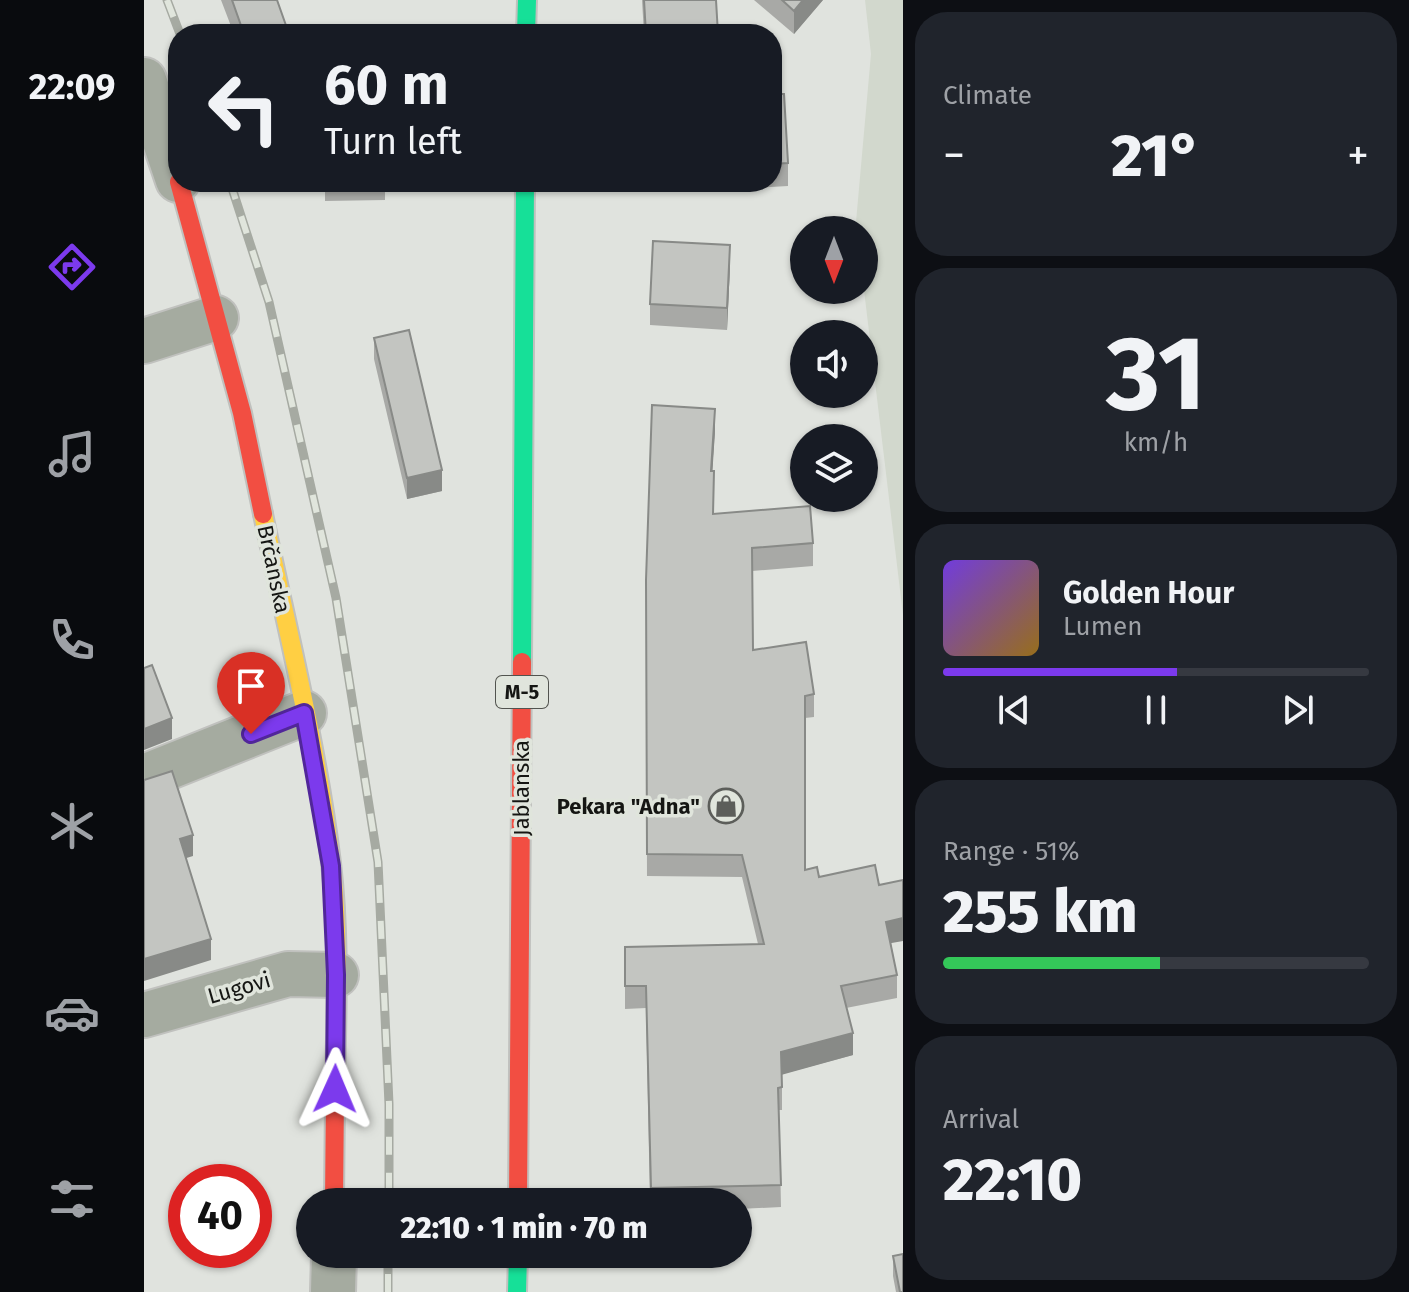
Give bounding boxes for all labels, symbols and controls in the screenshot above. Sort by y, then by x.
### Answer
text: 60 m [324,52,449,119]
icon: left [192,56,296,160]
text: 22:09 [29,65,115,109]
text: Climate [943,80,1032,111]
text: Turn left [324,120,462,164]
text: 21° [1111,120,1201,192]
text: − [943,129,965,182]
text: + [1347,129,1369,182]
north arrow [790,216,878,304]
map controls [790,216,878,512]
icon: directions [44,239,100,295]
text: 31 [1106,312,1206,437]
button: sound [790,320,878,408]
button: layers [790,424,878,512]
icon: music [44,426,100,482]
text: km/h [1124,427,1188,458]
street label: Brčanska [251,522,297,616]
text: Golden Hour [1063,575,1234,611]
text: Lumen [1063,611,1142,642]
icon: phone [44,612,100,668]
pin [217,652,285,734]
icon: arrive [229,664,273,708]
road number: M-5 [496,676,548,708]
icon: previous [992,688,1036,732]
icon: pause [1134,688,1178,732]
icon: next [1276,688,1320,732]
street label: Jablanska [508,740,535,836]
shop icon: Pekara "Adna" [707,787,745,825]
place label: Pekara "Adna" [557,793,700,820]
icon: climate [44,798,100,854]
text: Range · 51% [943,836,1080,867]
text: 255 km [943,876,1138,948]
street label: Lugovi [204,966,274,1010]
icon: car [44,985,100,1041]
position arrow [293,1047,377,1131]
text: Arrival [943,1104,1019,1135]
text: 22:10 [943,1144,1082,1216]
speed limit sign: 40 [168,1164,272,1268]
icon: filters [44,1171,100,1227]
text: 22:10 · 1 min · 70 m [400,1210,648,1246]

